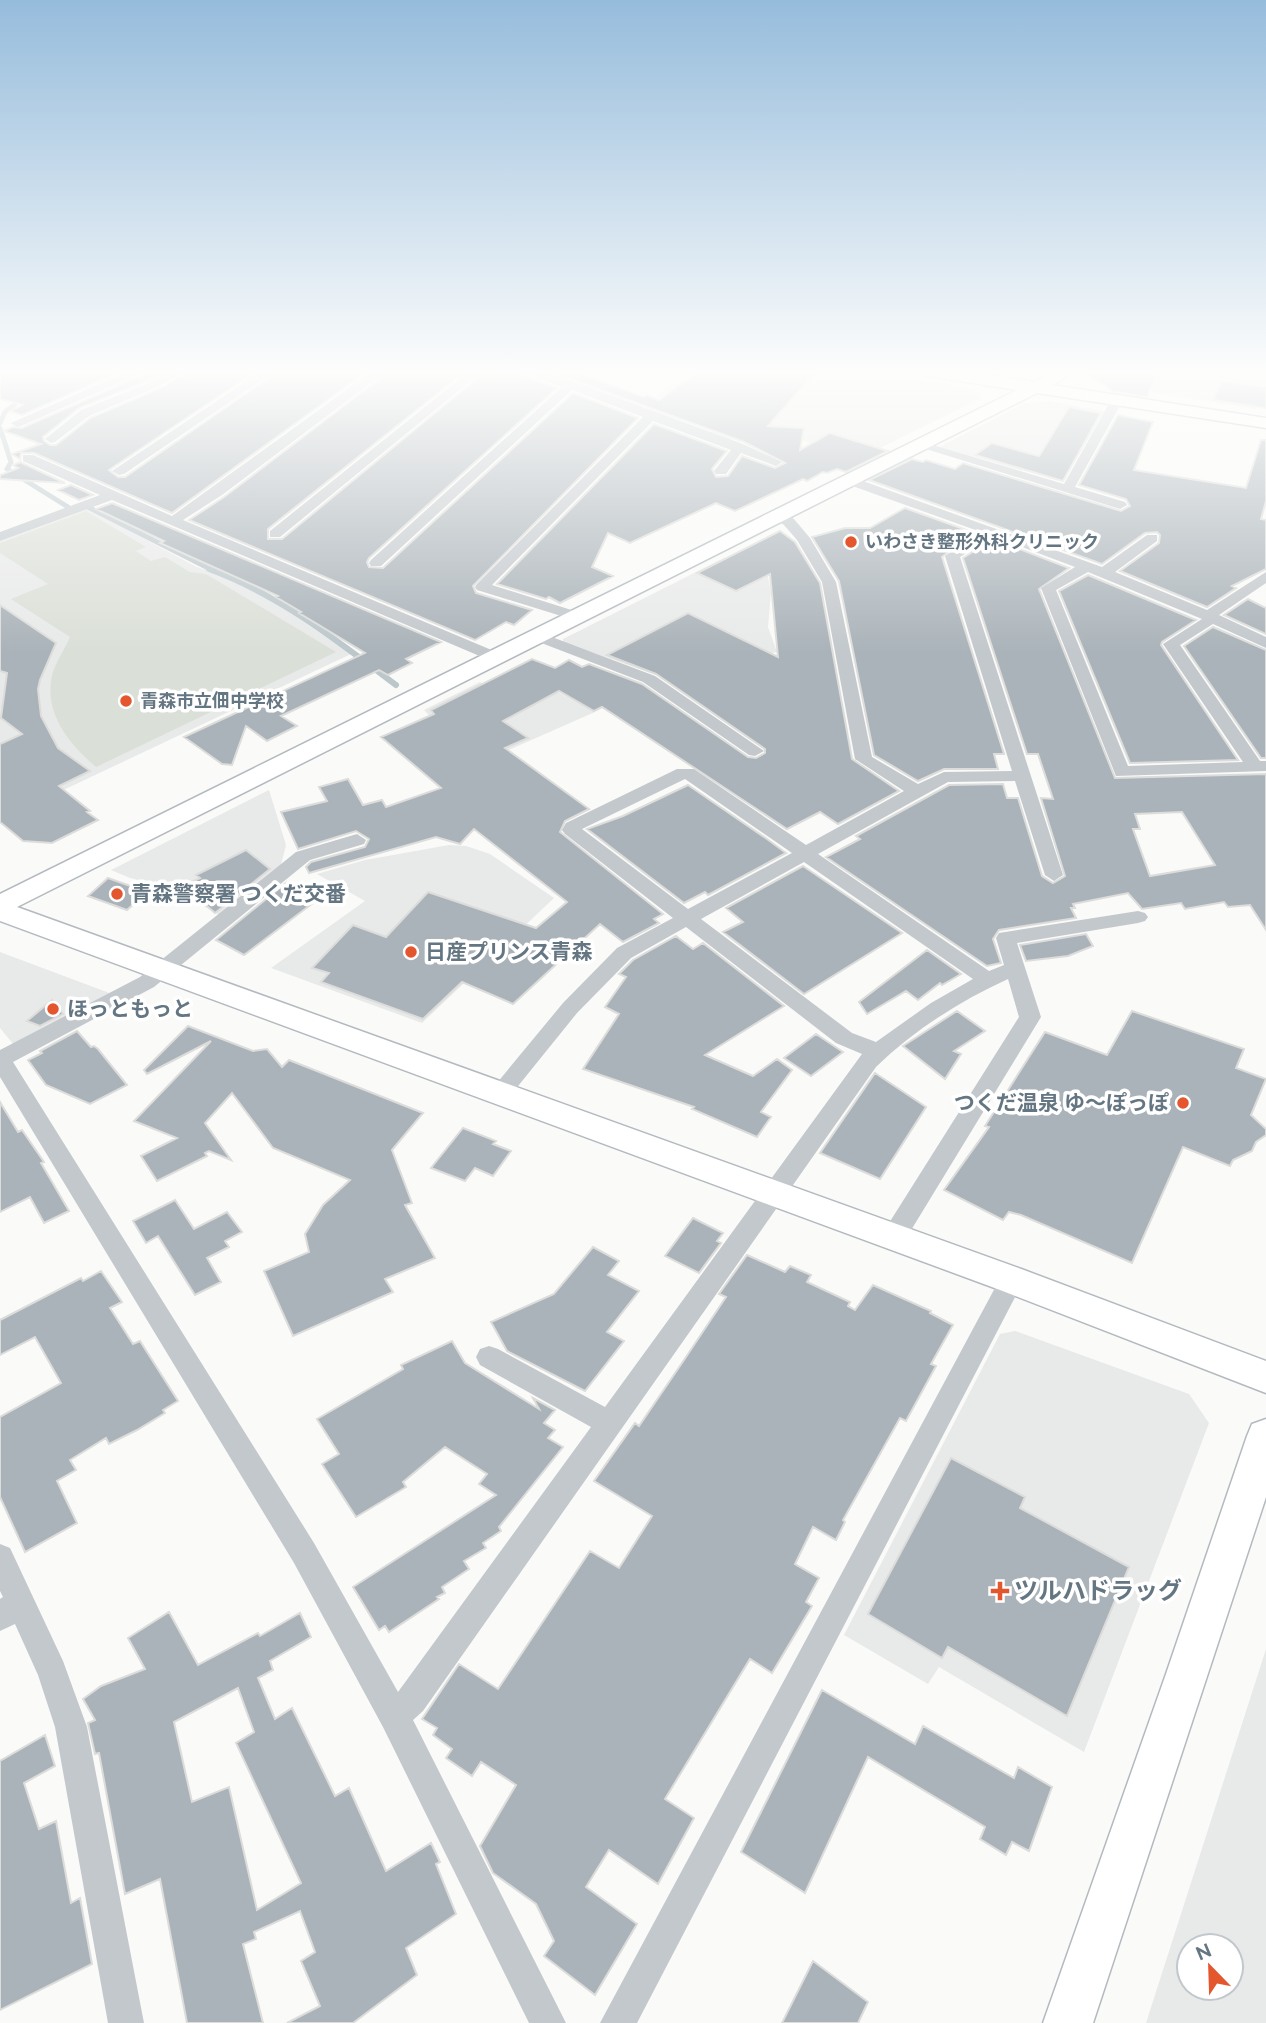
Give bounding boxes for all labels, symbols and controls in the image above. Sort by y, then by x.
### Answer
place label: いわさき整形外科クリニック [865,531,1099,552]
marker: いわさき整形外科クリニック [843,534,859,550]
place label: 青森市立佃中学校 [140,690,284,711]
marker: 青森市立佃中学校 [118,693,134,709]
place label: 青森警察署 つくだ交番 [131,881,346,906]
marker: 青森警察署 つくだ交番 [109,886,125,902]
place label: 日産プリンス青森 [425,939,593,964]
marker: 日産プリンス青森 [403,944,419,960]
place label: ほっともっと [67,996,193,1021]
marker: ほっともっと [45,1001,61,1017]
place label: つくだ温泉 ゆ～ぽっぽ [954,1090,1169,1115]
marker: つくだ温泉 ゆ～ぽっぽ [1175,1095,1191,1111]
place label: ツルハドラッグ [1014,1576,1182,1605]
marker: ツルハドラッグ [992,1583,1008,1599]
north arrow [1175,1932,1245,2002]
text: N [1192,1938,1214,1964]

